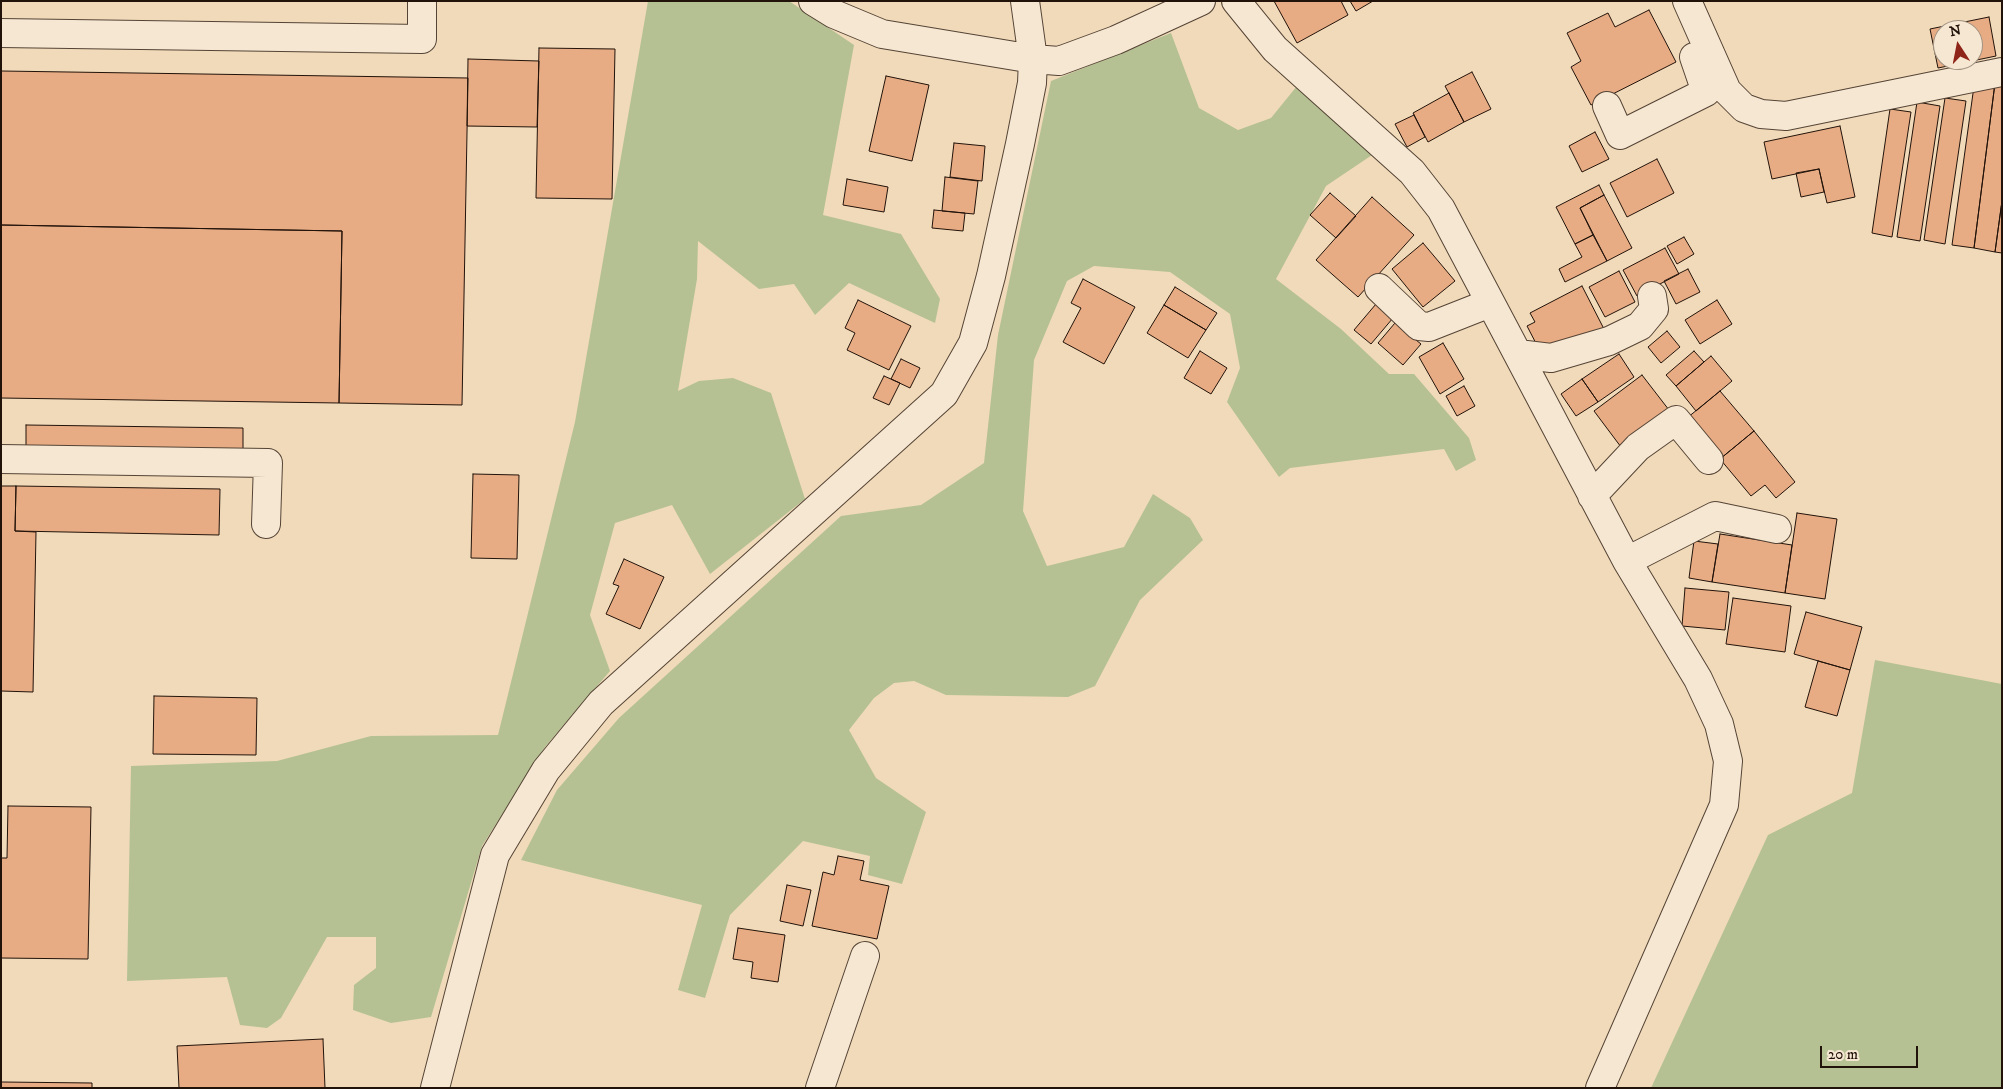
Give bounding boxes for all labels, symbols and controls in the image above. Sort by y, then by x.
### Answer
north arrow [1933,20,1983,70]
text: N [1948,21,1963,41]
scale bar [1823,1036,1920,1068]
text: 20 m [1828,1045,1858,1064]

